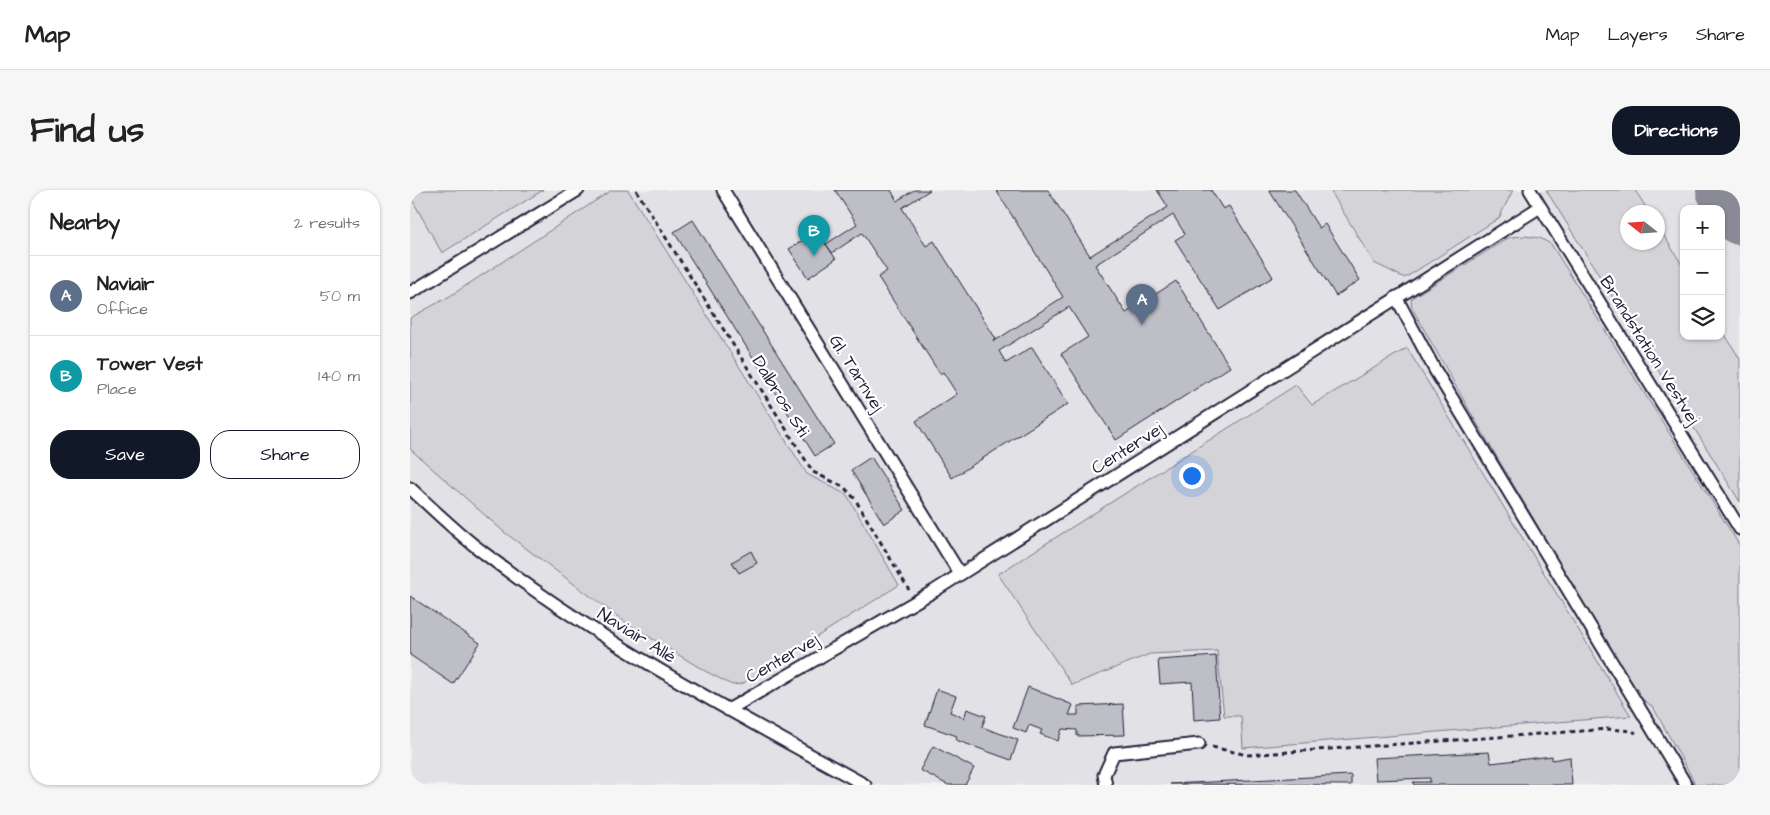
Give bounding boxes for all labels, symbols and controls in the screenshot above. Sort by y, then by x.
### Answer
text: Map [25,18,70,52]
text: Map [1545,22,1579,47]
text: Layers [1607,22,1668,47]
text: Share [1696,22,1745,47]
text: Find us [30,106,144,155]
button: Directions [1612,106,1740,155]
north arrow [1620,205,1665,250]
map controls [1680,205,1725,340]
button: + [1680,205,1725,250]
text: Nearby [50,208,120,237]
text: 2 results [294,212,360,234]
pin: B [798,215,830,256]
button: − [1680,250,1725,295]
text: Naviair [97,271,154,298]
street label: Brandstation Vestvej [1594,271,1706,430]
pin: A [1126,284,1158,325]
text: A [61,285,71,307]
text: 50 m [320,285,360,307]
button: layers [1680,295,1725,340]
text: Office [97,298,148,320]
street label: Gl. Tårnvej [823,330,891,417]
text: Tower Vest [97,351,203,378]
street label: Dalbros Sti [746,351,816,442]
text: B [60,365,72,387]
text: 140 m [318,365,360,387]
text: Place [97,378,137,400]
street label: Centervej [1086,416,1169,480]
button: Save [50,430,200,479]
button: Share [210,430,360,479]
your location [1179,463,1205,489]
street label: Naviair Allé [593,601,681,670]
street label: Centervej [741,627,824,689]

